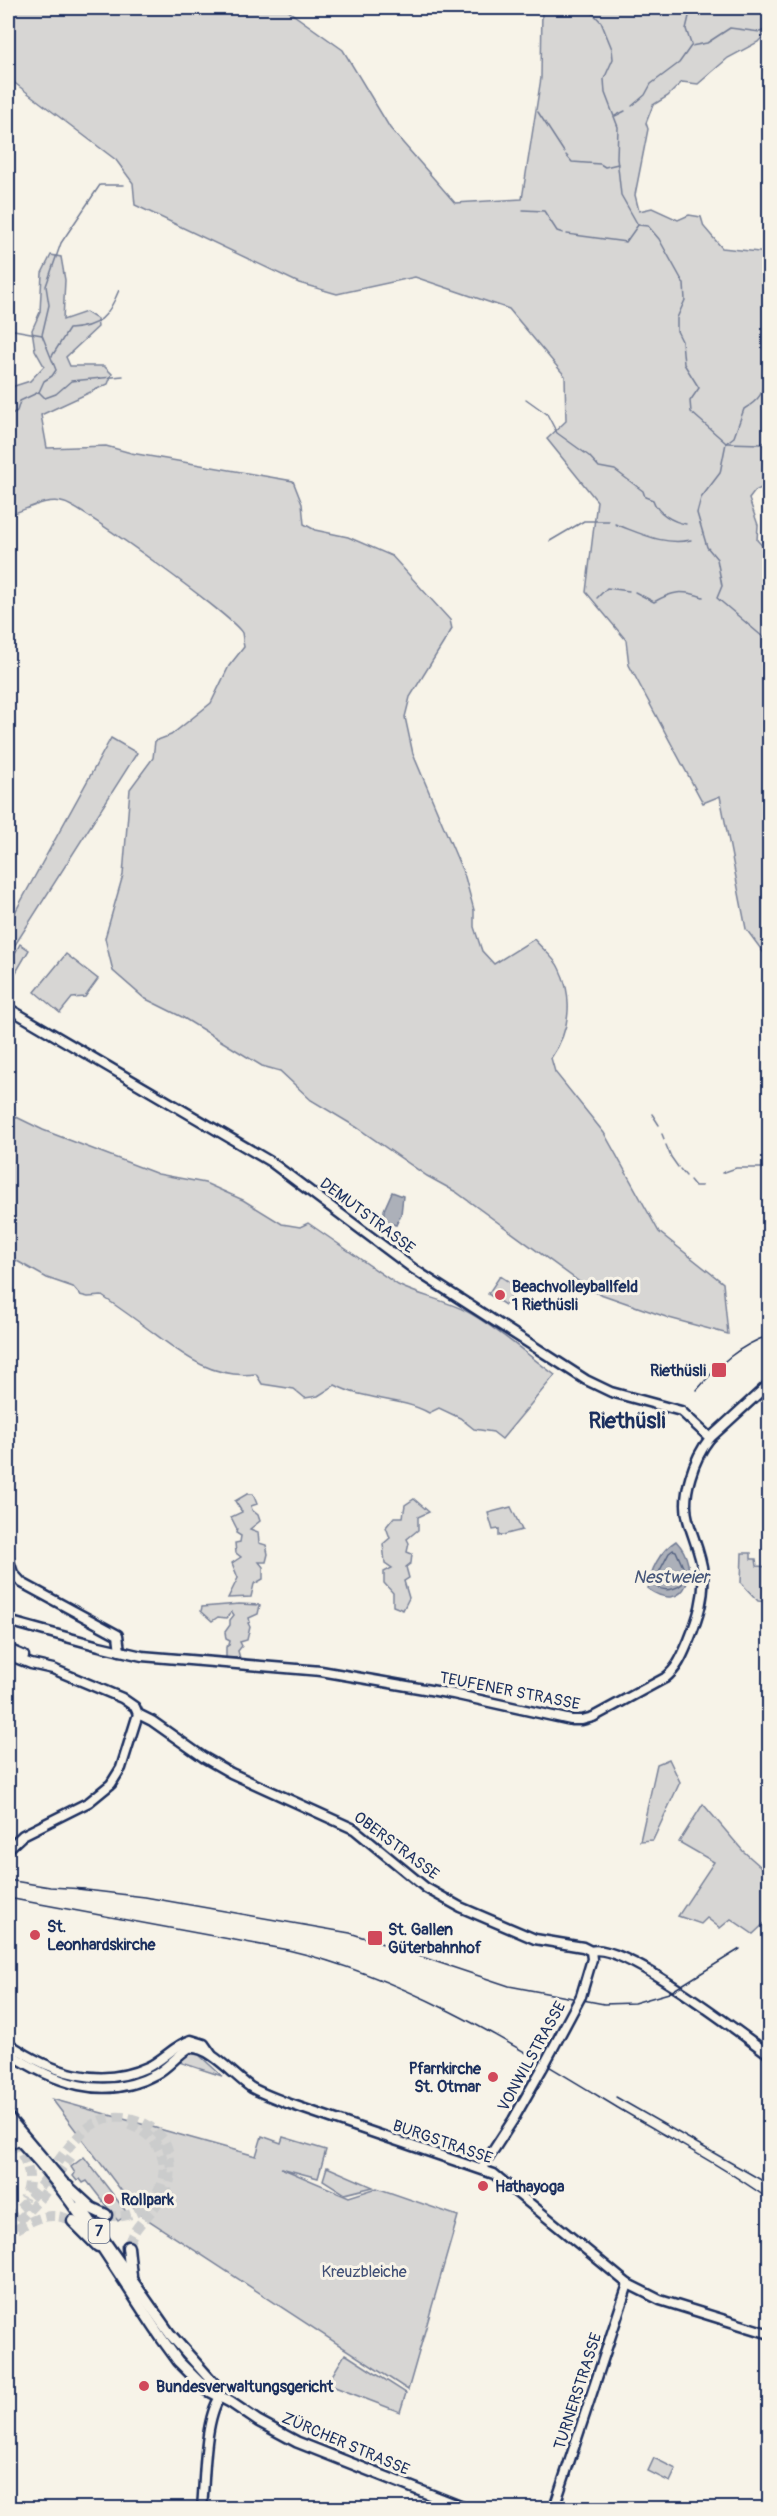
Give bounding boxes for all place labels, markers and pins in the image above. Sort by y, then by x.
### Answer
place label: Beachvolleyballfeld 1 Riethüsli [512,1277,638,1315]
marker: Beachvolleyballfeld 1 Riethüsli [493,1288,507,1302]
place label: Riethüsli [650,1361,706,1381]
marker: Riethüsli [710,1361,728,1379]
place label: St. Leonhardskirche [47,1917,157,1955]
place label: St. Gallen Güterbahnhof [388,1920,482,1958]
marker: St. Leonhardskirche [28,1928,42,1942]
marker: St. Gallen Güterbahnhof [366,1929,384,1947]
place label: Pfarrkirche St. Otmar [409,2059,482,2097]
marker: Pfarrkirche St. Otmar [486,2070,500,2084]
place label: Hathayoga [495,2177,565,2197]
marker: Hathayoga [476,2179,490,2193]
place label: Rollpark [121,2190,174,2210]
marker: Rollpark [102,2192,116,2206]
place label: Bundesverwaltungsgericht [156,2377,334,2397]
marker: Bundesverwaltungsgericht [137,2379,151,2393]

